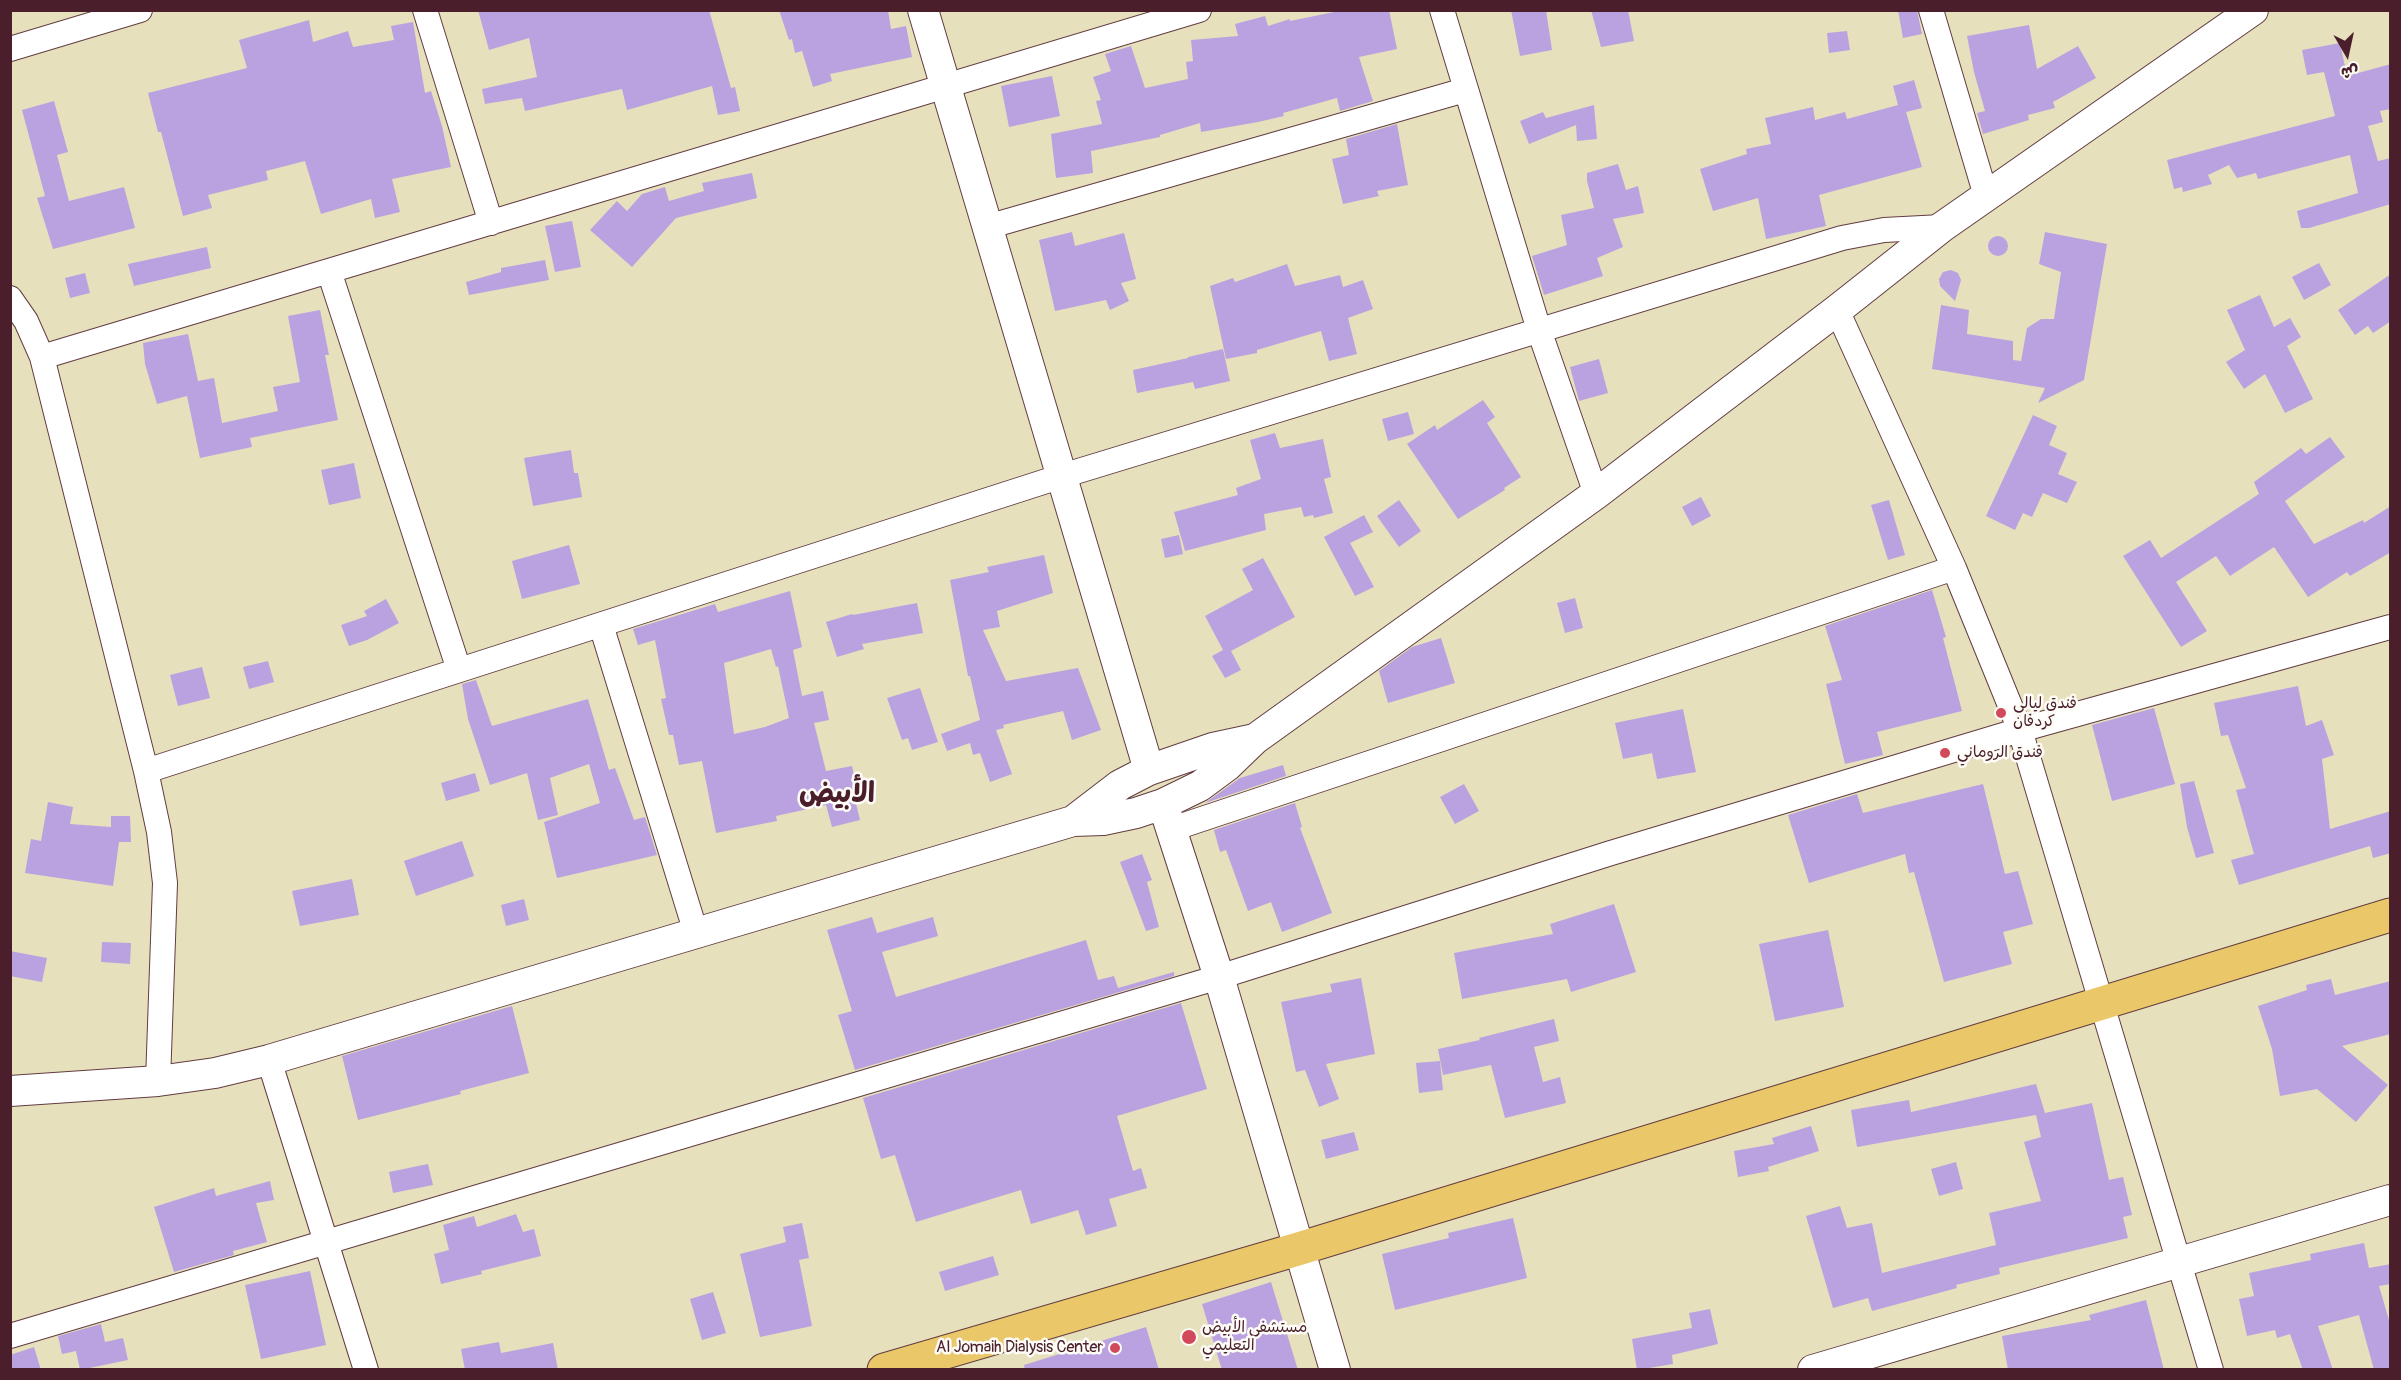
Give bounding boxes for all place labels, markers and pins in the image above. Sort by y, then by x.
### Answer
place label: فندق ليالي كردفان [2013,694,2077,732]
marker: فندق ليالي كردفان [1994,706,2008,720]
place label: فندق الروماني [1957,743,2043,763]
marker: فندق الروماني [1938,746,1952,760]
place label: مستشفى الأبيض التعليمي [1202,1318,1307,1356]
marker: مستشفى الأبيض التعليمي [1180,1328,1198,1346]
place label: Al Jomaih Dialysis Center [936,1338,1103,1358]
marker: Al Jomaih Dialysis Center [1108,1341,1122,1355]

